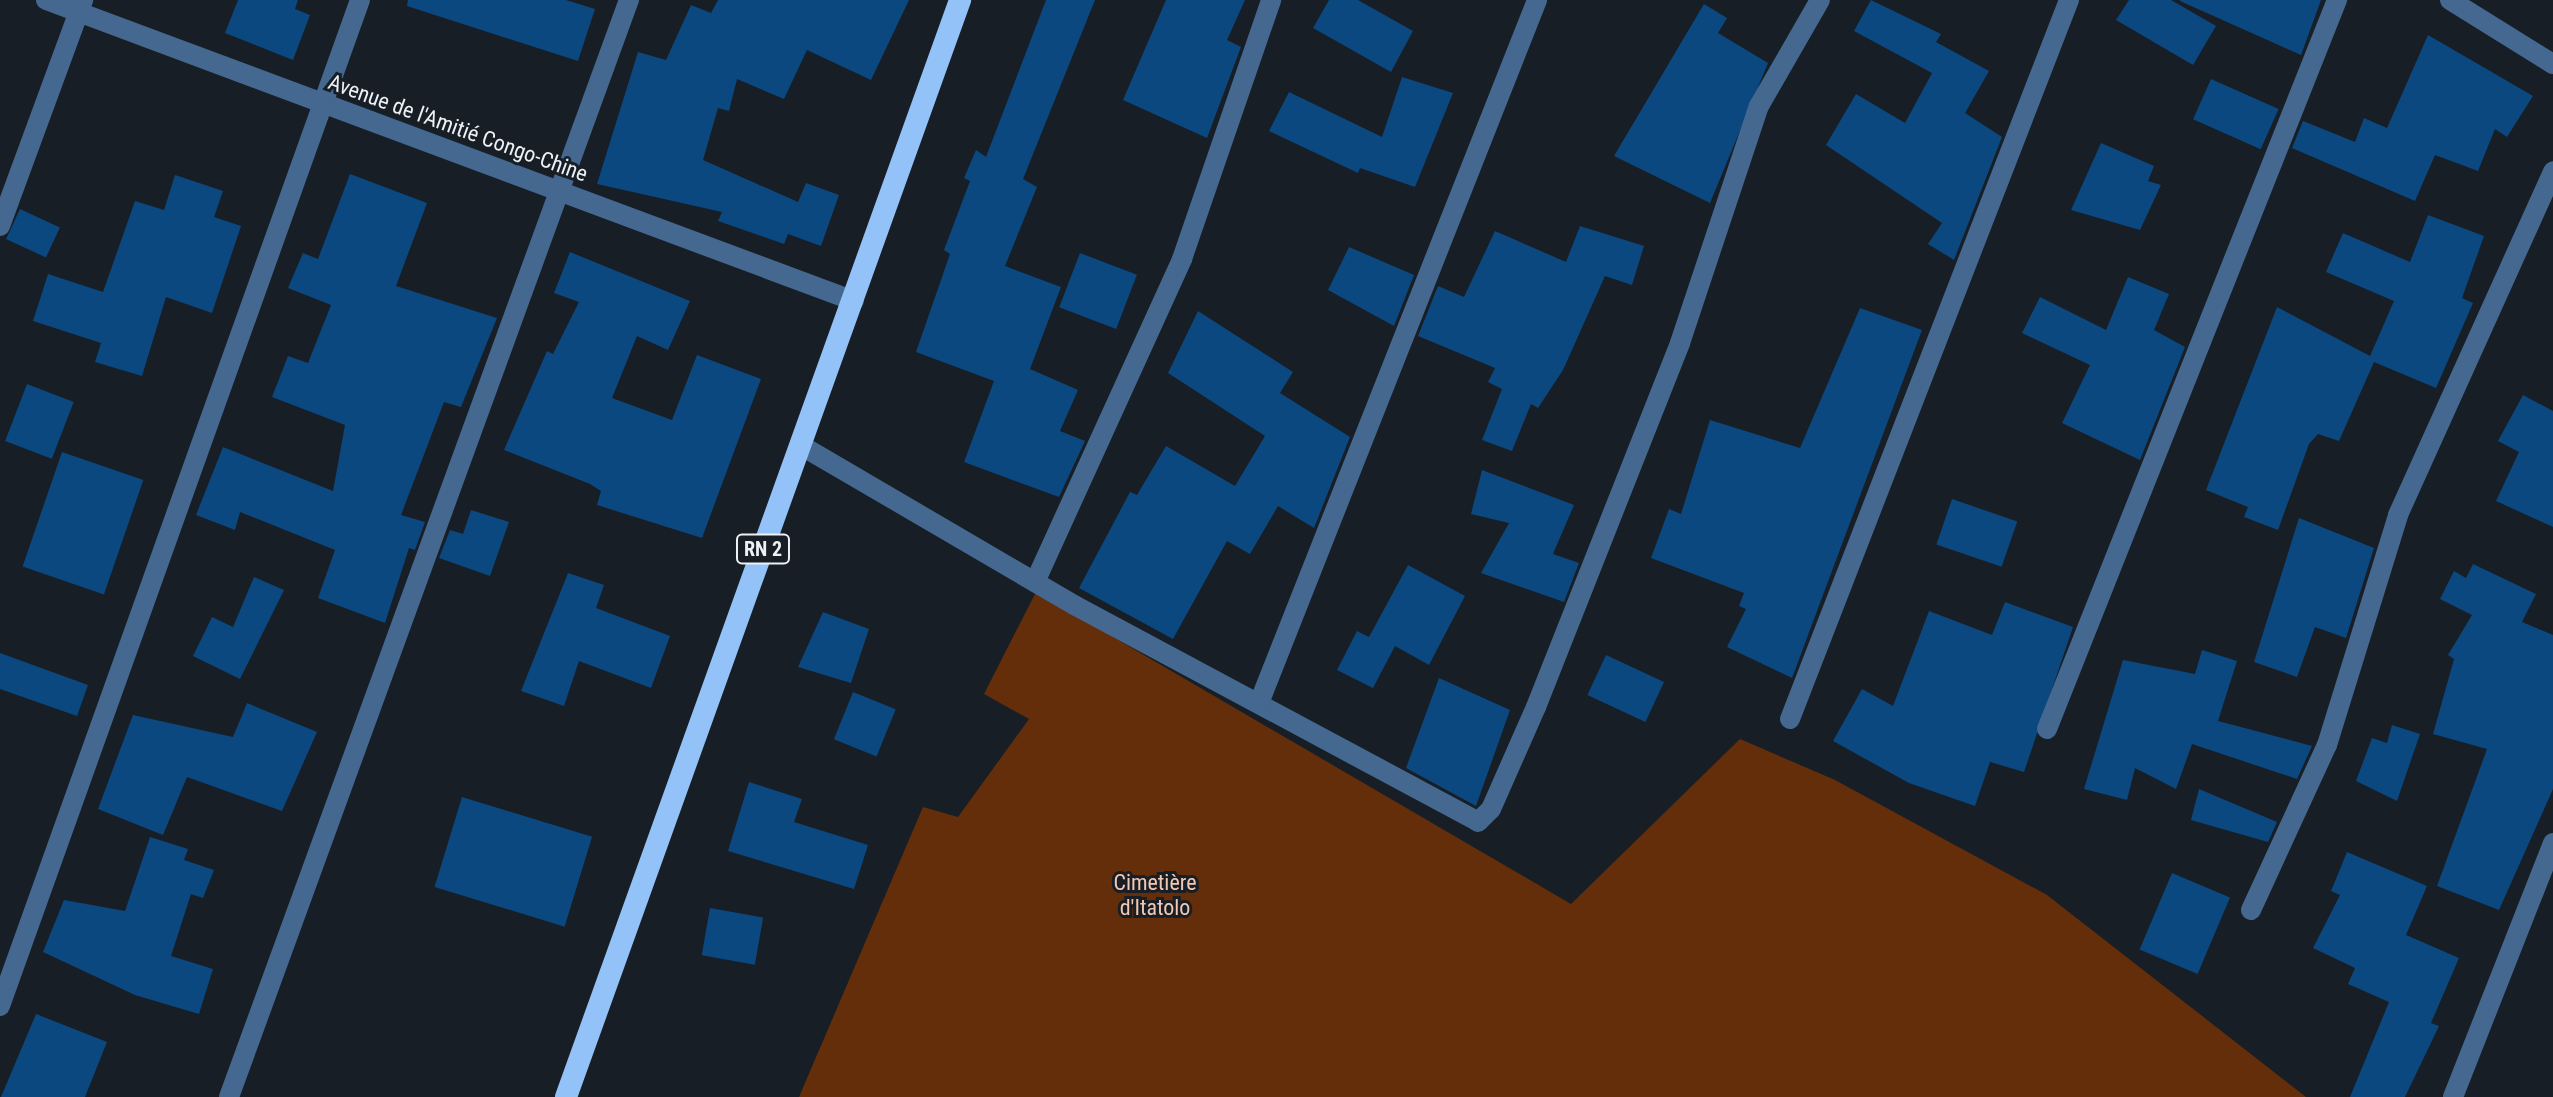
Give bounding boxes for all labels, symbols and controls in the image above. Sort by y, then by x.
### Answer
street label: Avenue de l'Amitié Congo-Chine [325,69,591,187]
road number: RN 2 [735,533,791,565]
park label: Cimetière d'Itatolo [1113,869,1197,920]

